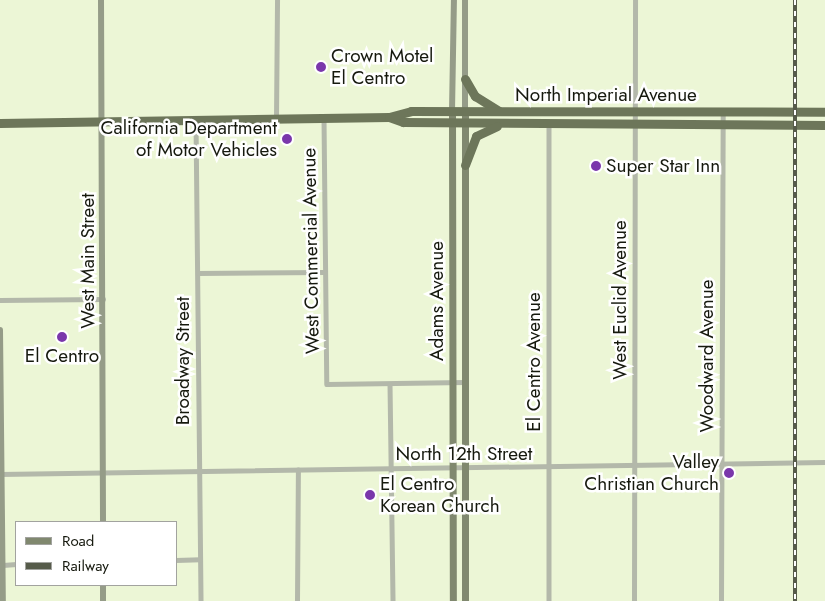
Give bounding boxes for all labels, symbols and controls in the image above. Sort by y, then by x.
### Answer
place label: Crown Motel El Centro [331,45,433,89]
marker: Crown Motel El Centro [315,61,327,73]
street label: North Imperial Avenue [515,84,697,106]
place label: California Department of Motor Vehicles [101,117,277,161]
marker: California Department of Motor Vehicles [281,133,293,145]
street label: West Commercial Avenue [298,148,324,354]
place label: Super Star Inn [606,155,720,177]
marker: Super Star Inn [590,160,602,172]
street label: West Main Street [77,193,99,329]
street label: West Euclid Avenue [609,220,631,380]
street label: Adams Avenue [426,241,448,361]
street label: Woodward Avenue [696,279,718,433]
street label: El Centro Avenue [523,292,545,432]
street label: Broadway Street [172,297,194,425]
marker: El Centro [56,331,68,343]
place label: El Centro [25,345,99,367]
street label: North 12th Street [396,443,532,465]
place label: Valley Christian Church [584,451,719,495]
marker: Valley Christian Church [723,467,735,479]
place label: El Centro Korean Church [380,473,500,517]
marker: El Centro Korean Church [364,489,376,501]
legend [15,521,178,586]
text: Road [62,530,94,552]
text: Railway [62,555,109,577]

